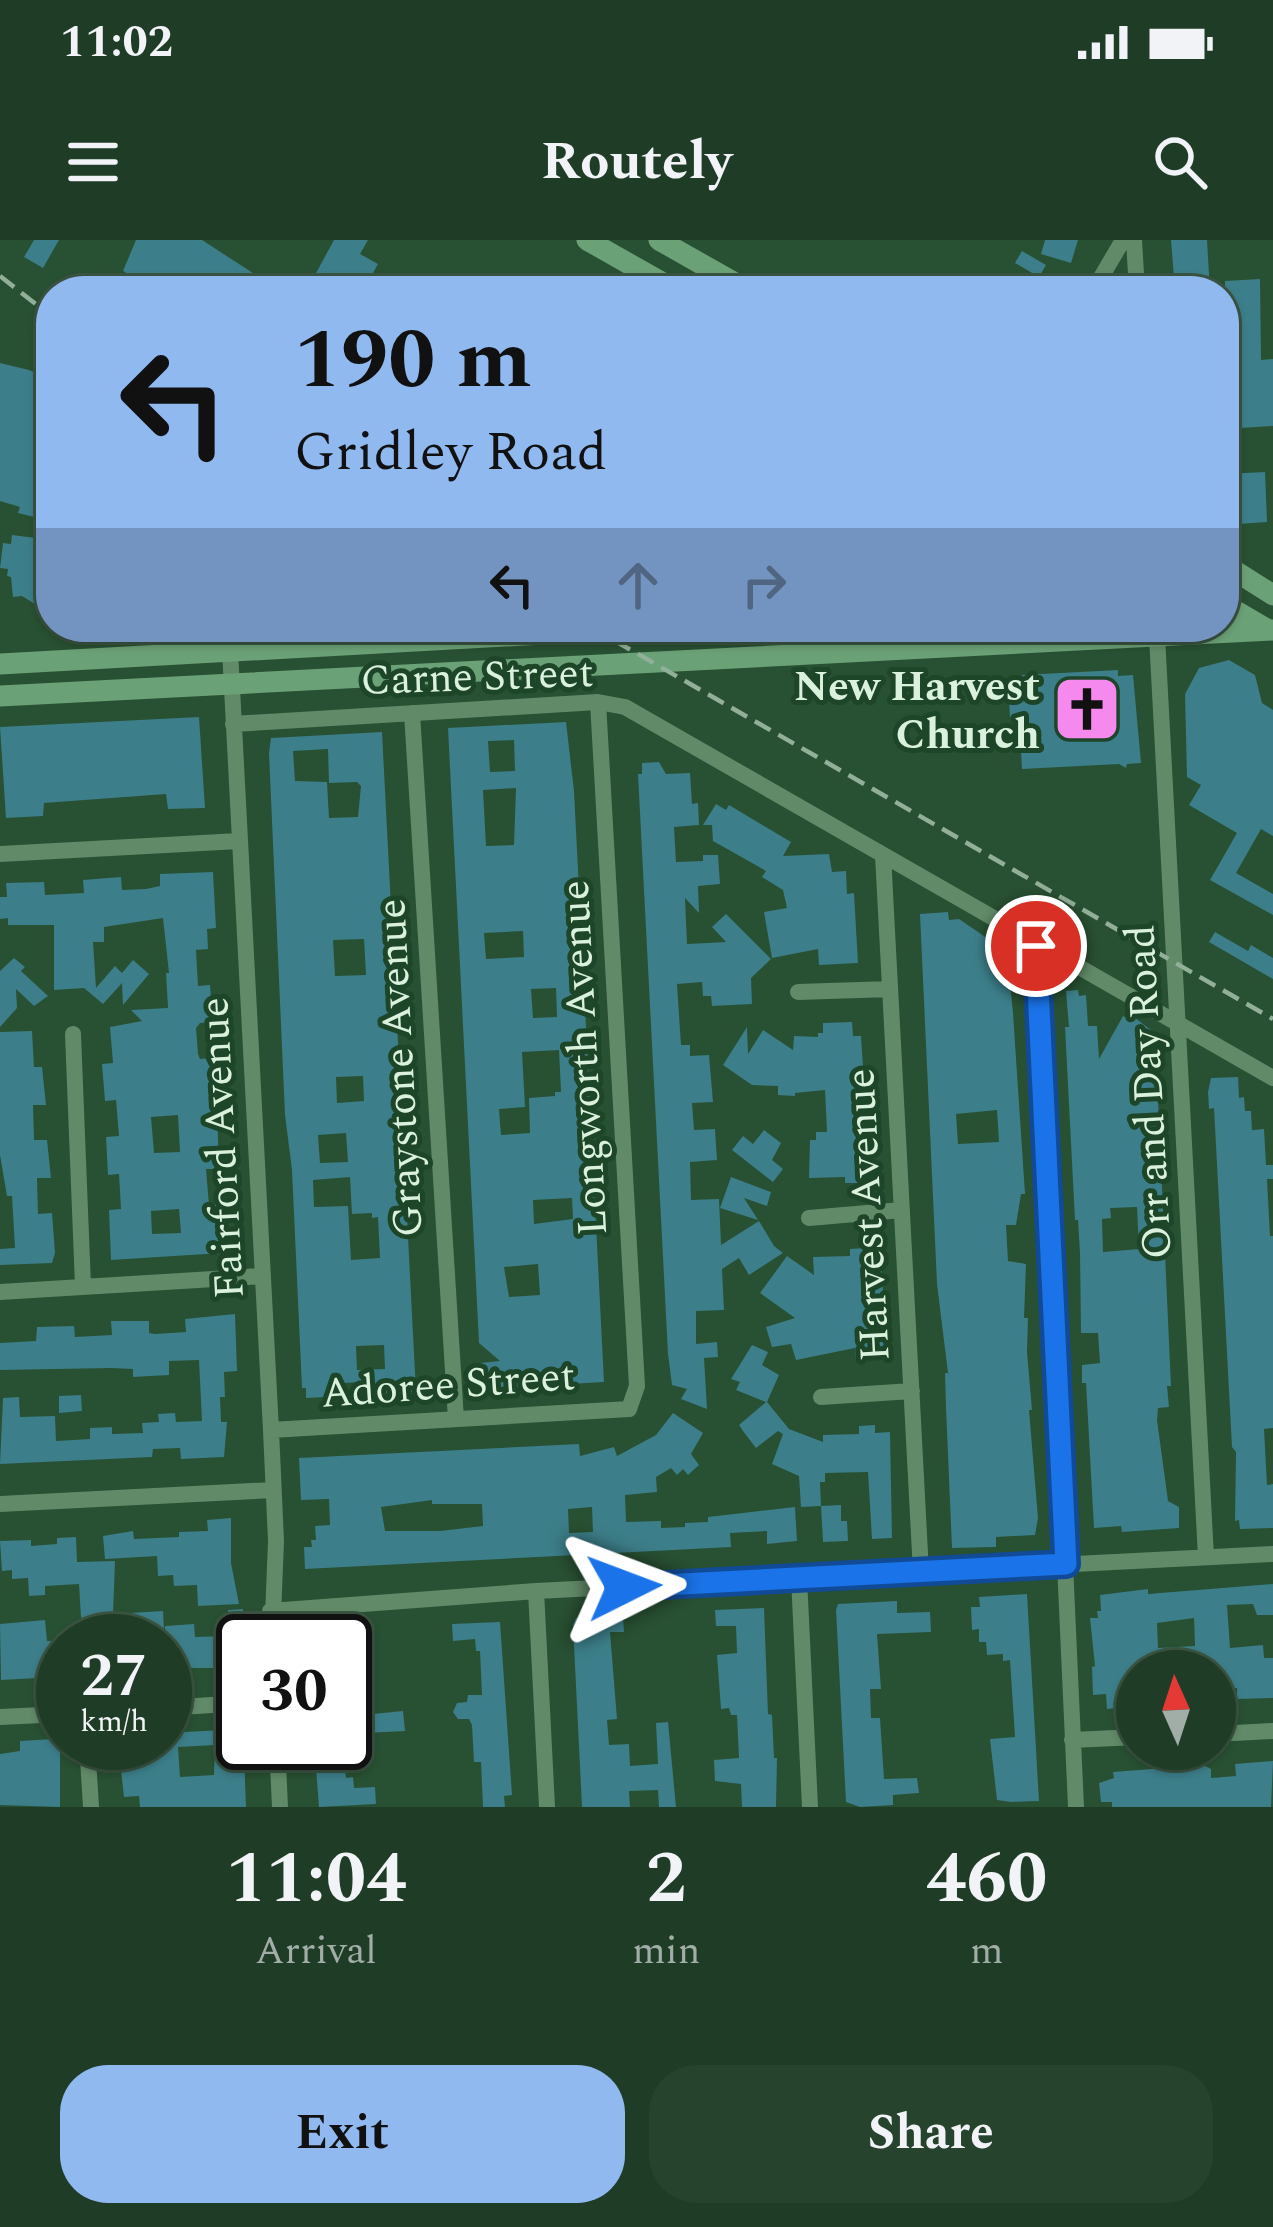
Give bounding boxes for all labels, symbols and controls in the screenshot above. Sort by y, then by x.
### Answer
text: 11:02 [60,8,173,77]
text: Routely [541,121,732,203]
icon: menu [60,129,126,195]
icon: search [1147,129,1213,195]
text: 190 m [294,297,532,425]
icon: left [96,324,252,480]
text: Gridley Road [294,412,607,494]
icon: left [479,552,545,618]
icon: ahead [605,552,671,618]
icon: right [731,552,797,618]
street label: Carne Street [359,642,595,713]
place label: New Harvest Church [794,656,1040,767]
church icon: New Harvest Church [1052,674,1122,744]
street label: Longworth Avenue [544,879,625,1237]
pin [985,895,1087,997]
street label: Graystone Avenue [360,897,441,1239]
icon: arrive [1003,913,1069,979]
street label: Orr and Day Road [1109,923,1190,1261]
street label: Fairford Avenue [183,995,262,1300]
street label: Harvest Avenue [829,1067,908,1363]
street label: Adoree Street [319,1345,577,1426]
position arrow [561,1524,687,1650]
speed limit sign: 30 [216,1614,372,1770]
text: 27 [80,1631,148,1723]
north arrow [1116,1650,1236,1770]
map controls [1116,1650,1236,1770]
text: km/h [80,1699,148,1745]
text: 11:04 [226,1825,407,1934]
text: 2 [646,1825,687,1934]
text: 460 [926,1825,1047,1934]
text: Arrival [255,1922,377,1981]
text: min [632,1922,700,1981]
text: m [970,1922,1003,1981]
button: Exit [60,2065,625,2203]
button: Share [649,2065,1213,2203]

